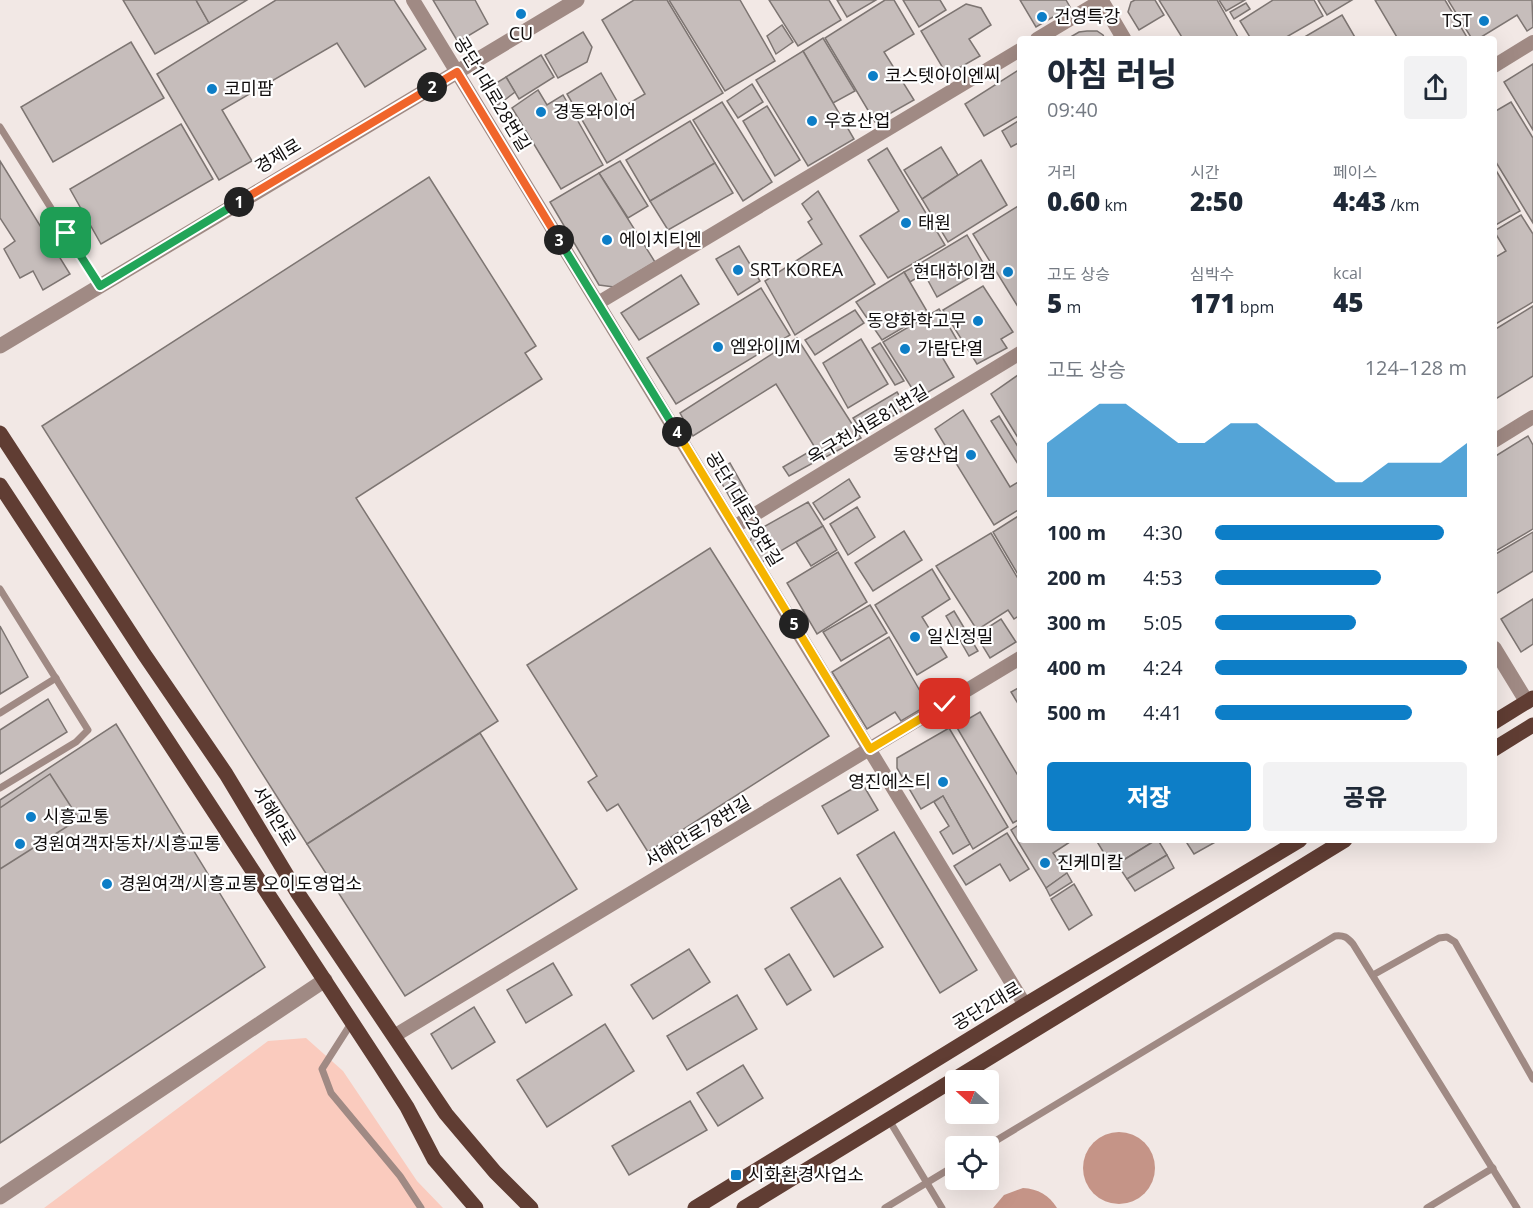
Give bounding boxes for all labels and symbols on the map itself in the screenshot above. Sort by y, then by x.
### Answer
place label: 건영특강 [1054,4,1120,28]
marker: CU [514,7,528,21]
place label: TST [1442,8,1472,32]
marker: 건영특강 [1035,10,1049,24]
marker: TST [1477,14,1491,28]
place label: CU [509,21,533,45]
street label: 공단1대로28번길 [449,31,537,155]
place label: 코스텟아이엔씨 [885,63,1001,87]
marker: 코스텟아이엔씨 [866,69,880,83]
pin: 2 [417,72,447,102]
place label: 코미팜 [224,76,274,100]
marker: 코미팜 [205,82,219,96]
place label: 경동와이어 [553,99,636,123]
marker: 경동와이어 [534,105,548,119]
place label: 우호산업 [824,108,890,132]
marker: 우호산업 [805,114,819,128]
street label: 경제로 [250,132,305,178]
pin: 1 [224,187,254,217]
pin [40,207,91,258]
place label: 태원 [918,210,951,234]
marker: 태원 [899,216,913,230]
pin: 3 [544,225,574,255]
place label: 에이치티엔 [619,227,702,251]
marker: 에이치티엔 [600,233,614,247]
place label: SRT KOREA [750,257,844,281]
place label: 현대하이캠 [913,259,996,283]
marker: SRT KOREA [731,263,745,277]
marker: 현대하이캠 [1001,265,1015,279]
place label: 동양화학고무 [867,308,966,332]
marker: 동양화학고무 [971,314,985,328]
place label: 엠와이JM [730,334,801,358]
place label: 가람단열 [917,336,983,360]
marker: 엠와이JM [711,340,725,354]
marker: 가람단열 [898,342,912,356]
street label: 옥구천서로81번길 [803,379,932,470]
pin: 4 [662,417,692,447]
place label: 동양산업 [893,442,959,466]
street label: 공단1대로28번길 [701,446,789,570]
marker: 동양산업 [964,448,978,462]
pin: 5 [779,609,809,639]
place label: 일신정밀 [927,624,993,648]
marker: 일신정밀 [908,630,922,644]
pin [919,678,970,729]
place label: 영진에스티 [848,769,931,793]
marker: 영진에스티 [936,775,950,789]
street label: 서해안로 [248,781,302,850]
street label: 서해안로78번길 [640,790,755,872]
place label: 시흥교통 [43,804,109,828]
marker: 시흥교통 [24,810,38,824]
place label: 경원여객자동차/시흥교통 [32,831,221,855]
marker: 경원여객자동차/시흥교통 [13,837,27,851]
place label: 진케미칼 [1057,850,1123,874]
marker: 진케미칼 [1038,856,1052,870]
place label: 경원여객/시흥교통 오이도영업소 [119,871,362,895]
marker: 경원여객/시흥교통 오이도영업소 [100,877,114,891]
street label: 공단2대로 [947,975,1025,1035]
north arrow [945,1070,999,1124]
place label: 시화환경사업소 [748,1162,864,1186]
marker: 시화환경사업소 [729,1168,743,1182]

